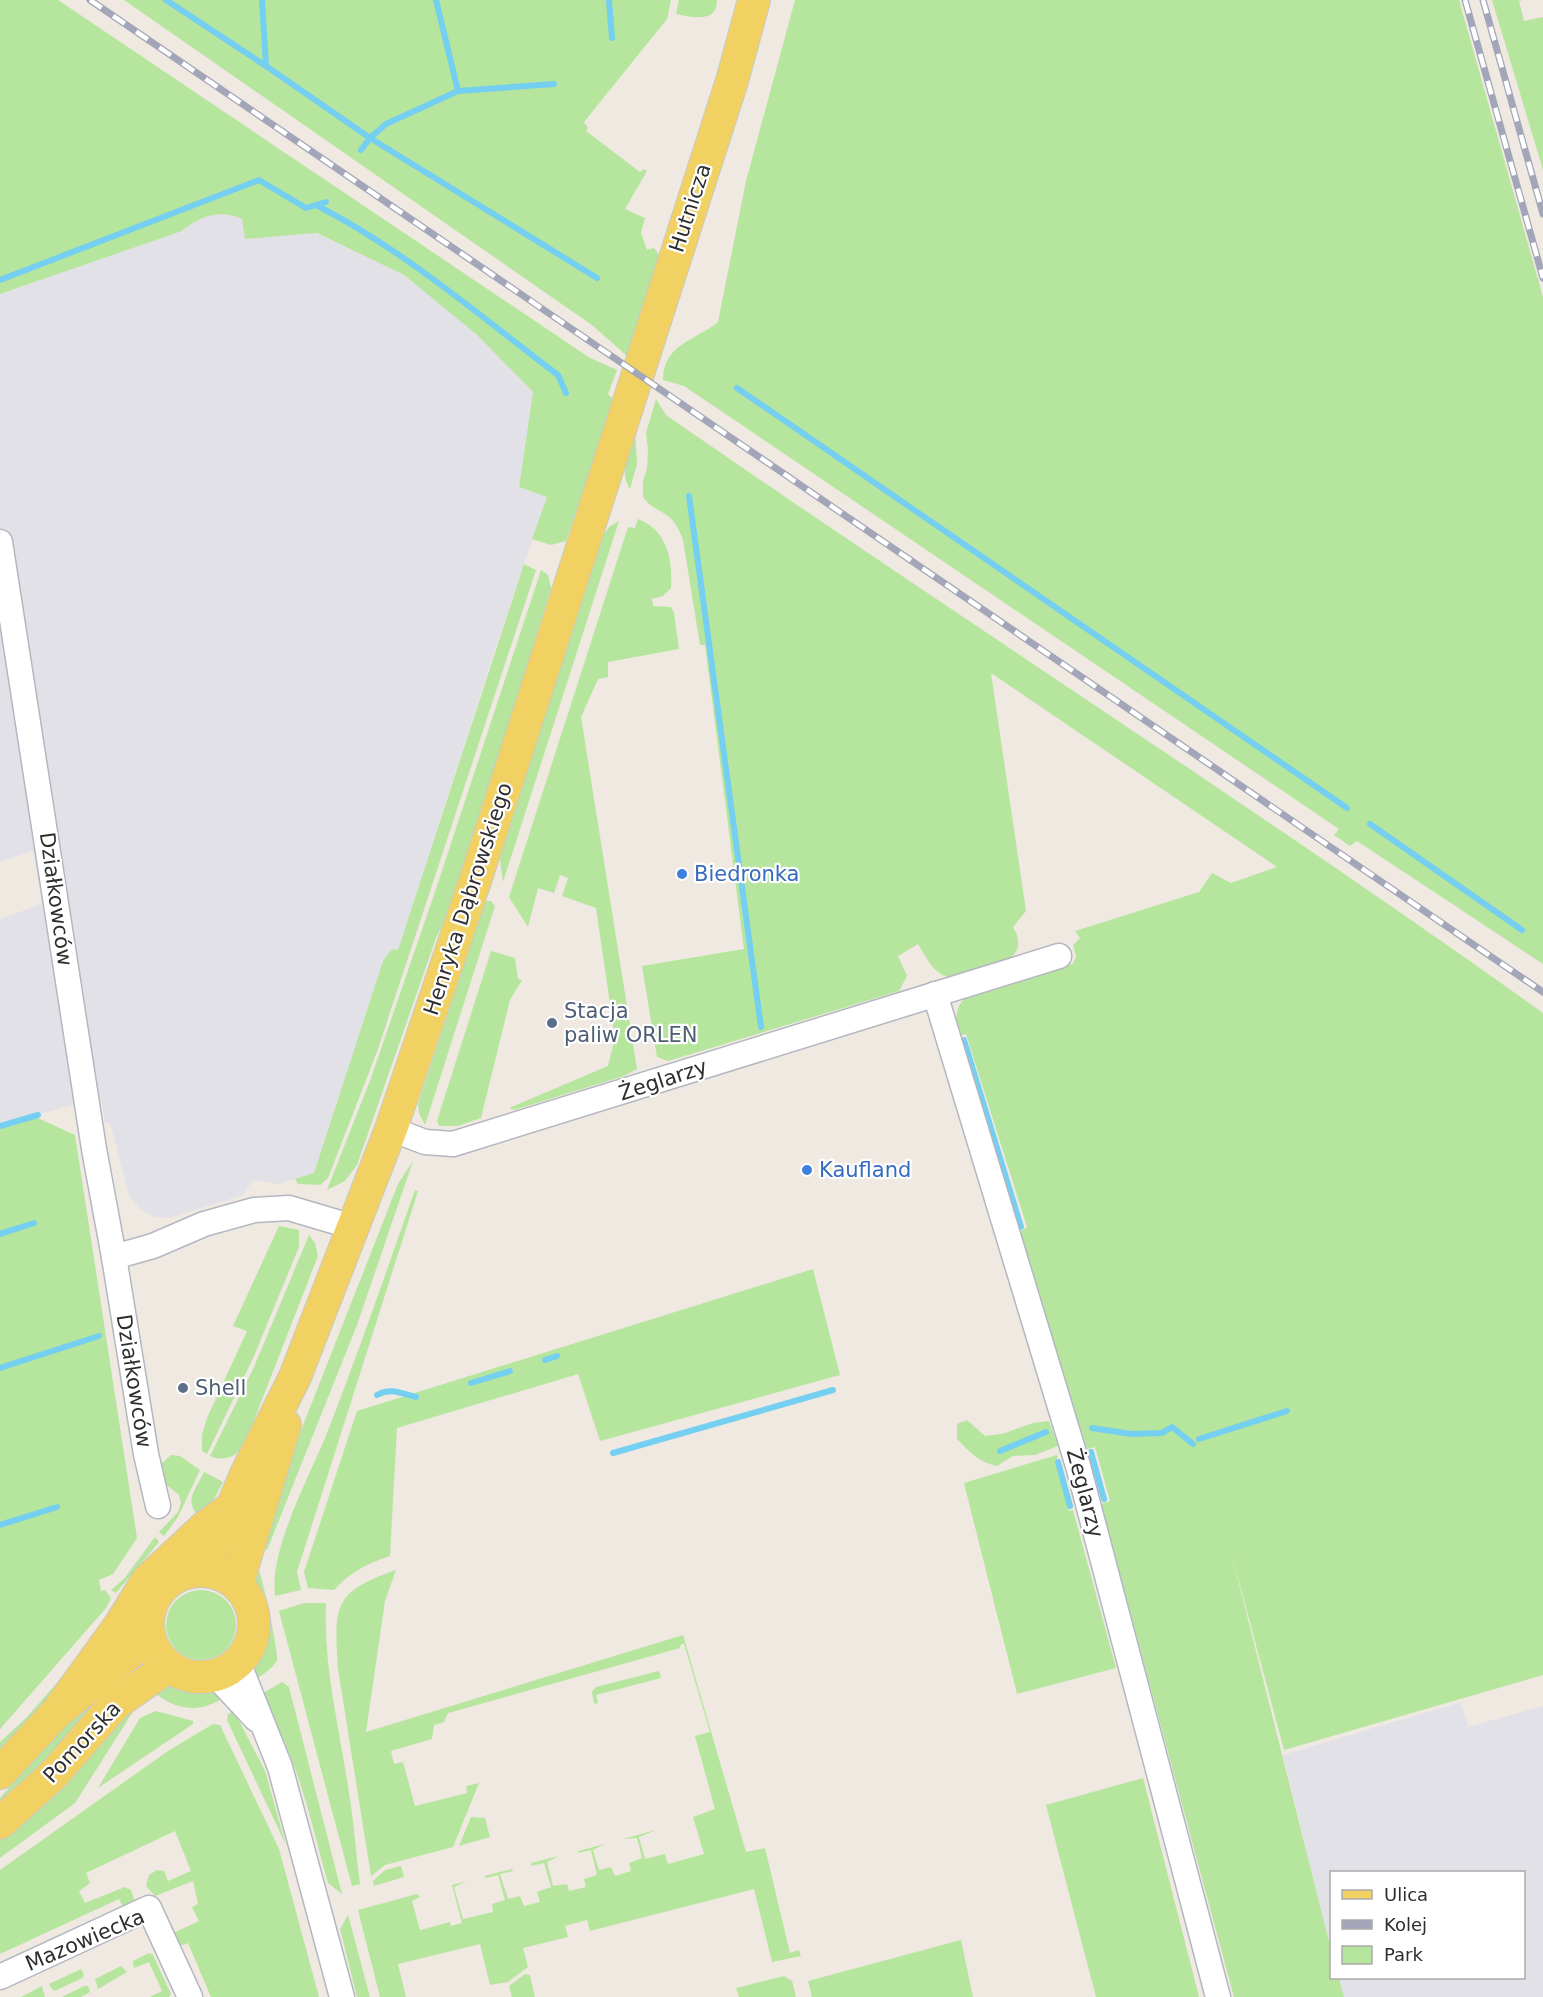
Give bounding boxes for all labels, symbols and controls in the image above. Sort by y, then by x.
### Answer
street label: Hutnicza [664,161,716,255]
street label: Henryka Dąbrowskiego [419,780,517,1018]
street label: Działkowców [35,831,77,967]
place label: Biedronka [694,862,799,886]
marker: Biedronka [675,867,689,881]
place label: Stacja paliw ORLEN [564,999,698,1047]
marker: Stacja paliw ORLEN [545,1016,559,1030]
street label: Żeglarzy [616,1054,710,1106]
place label: Kaufland [819,1158,911,1182]
marker: Kaufland [800,1163,814,1177]
street label: Działkowców [112,1313,156,1449]
place label: Shell [195,1376,246,1400]
marker: Shell [176,1381,190,1395]
street label: Żeglarzy [1062,1445,1109,1540]
street label: Pomorska [38,1696,126,1788]
legend [1330,1871,1525,1979]
text: Ulica [1384,1884,1428,1905]
street label: Mazowiecka [22,1904,148,1976]
text: Kolej [1384,1914,1427,1935]
text: Park [1384,1944,1423,1965]

